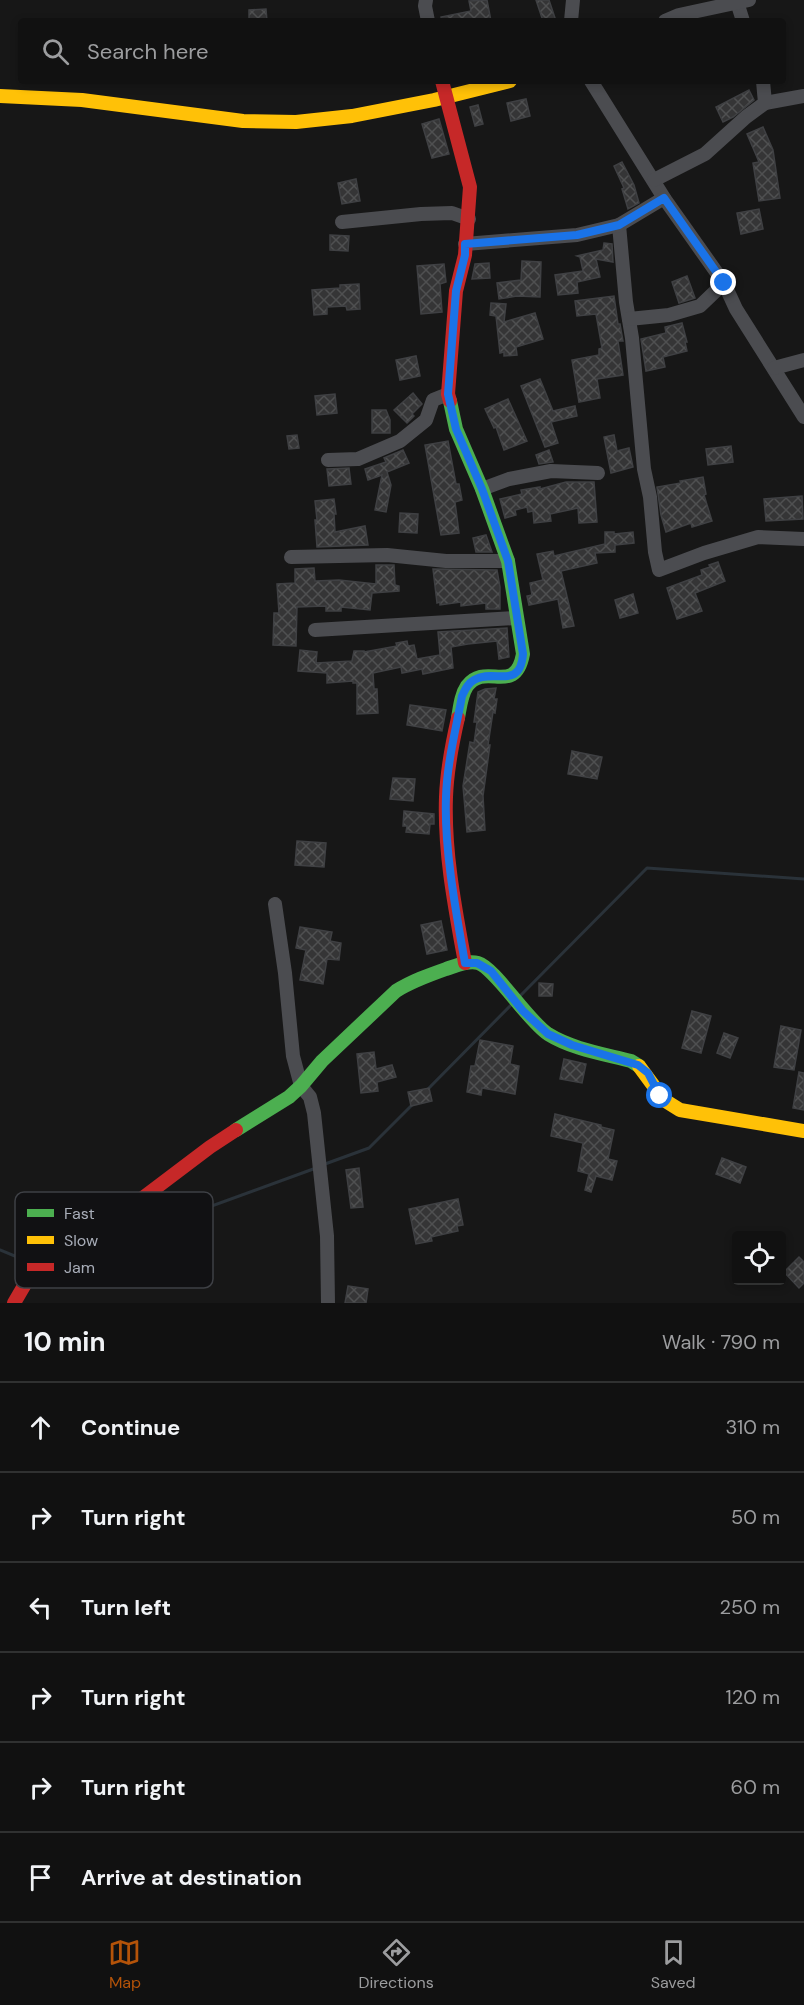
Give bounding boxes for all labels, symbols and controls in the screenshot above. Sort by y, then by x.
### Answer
search box [18,18,786,84]
icon: search [39,35,72,68]
text: Search here [87,37,208,66]
route end [710,269,736,295]
route start [646,1082,672,1108]
legend [15,1192,213,1288]
text: Fast [64,1203,95,1224]
text: Slow [64,1230,98,1251]
map controls [732,1231,786,1285]
button: locate [732,1231,786,1285]
text: Jam [64,1257,95,1278]
text: 10 min [24,1325,106,1359]
text: Walk · 790 m [662,1329,780,1355]
icon: ahead [24,1411,57,1444]
text: Continue [81,1413,180,1442]
text: 310 m [725,1414,780,1440]
icon: right [24,1501,57,1534]
text: Turn right [81,1503,186,1532]
text: 50 m [731,1504,780,1530]
icon: left [24,1591,57,1624]
text: Turn left [81,1593,171,1622]
text: 250 m [719,1594,780,1620]
icon: right [24,1681,57,1714]
text: Turn right [81,1683,186,1712]
text: 120 m [726,1684,780,1710]
icon: right [24,1771,57,1804]
text: Turn right [81,1773,186,1802]
text: 60 m [731,1774,780,1800]
icon: arrive [24,1861,57,1894]
text: Arrive at destination [81,1863,302,1892]
tab: Map [108,1936,141,1993]
tab: Directions [358,1936,434,1993]
tab: Saved [651,1936,696,1993]

